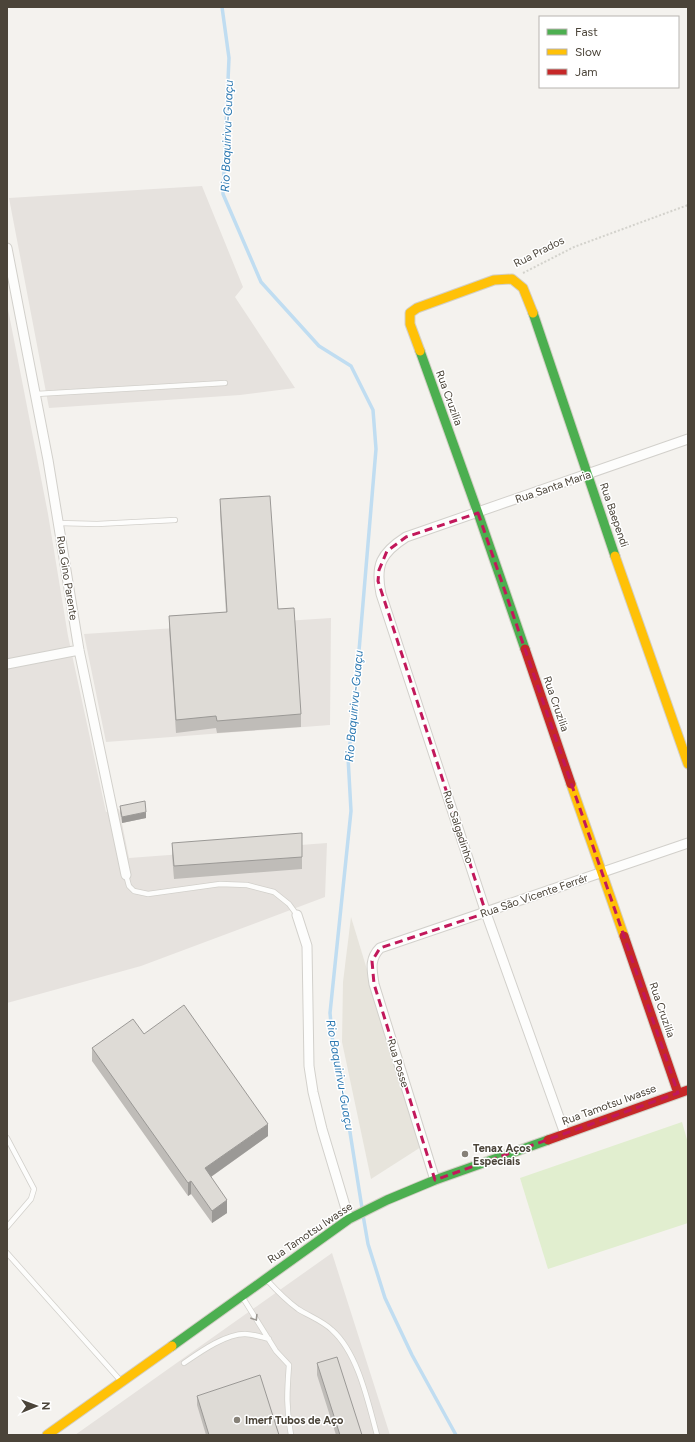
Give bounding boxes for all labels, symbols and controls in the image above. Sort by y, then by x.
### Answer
legend [539,16,679,88]
text: Fast [575,25,598,39]
text: Slow [575,45,602,59]
text: Jam [575,65,598,79]
water label: Rio Baquirivu-Guaçu [218,79,236,192]
street label: Rua Prados [512,234,566,270]
street label: Rua Cruzilia [433,369,465,427]
street label: Rua Santa Maria [513,468,593,506]
street label: Rua Baependi [597,481,631,549]
street label: Rua Gino Parente [54,535,80,621]
water label: Rio Baquirivu-Guaçu [342,649,366,762]
street label: Rua Cruzilia [540,675,572,733]
street label: Rua Salgadinho [440,789,476,865]
street label: Rua São Vicente Ferrér [478,871,590,921]
street label: Rua Cruzilia [646,981,678,1039]
water label: Rio Baquirivu-Guaçu [323,1019,357,1132]
street label: Rua Posse [384,1037,412,1089]
street label: Rua Tamotsu Iwasse [560,1082,658,1128]
place label: Tenax Aços Especiais [473,1142,531,1168]
marker: Tenax Aços Especiais [460,1149,470,1159]
street label: Rua Tamotsu Iwasse [265,1200,355,1266]
one-way arrow [250,1314,258,1321]
north arrow [16,1386,56,1426]
text: N [39,1401,52,1410]
place label: Imerf Tubos de Aço [245,1414,344,1427]
marker: Imerf Tubos de Aço [232,1415,242,1425]

